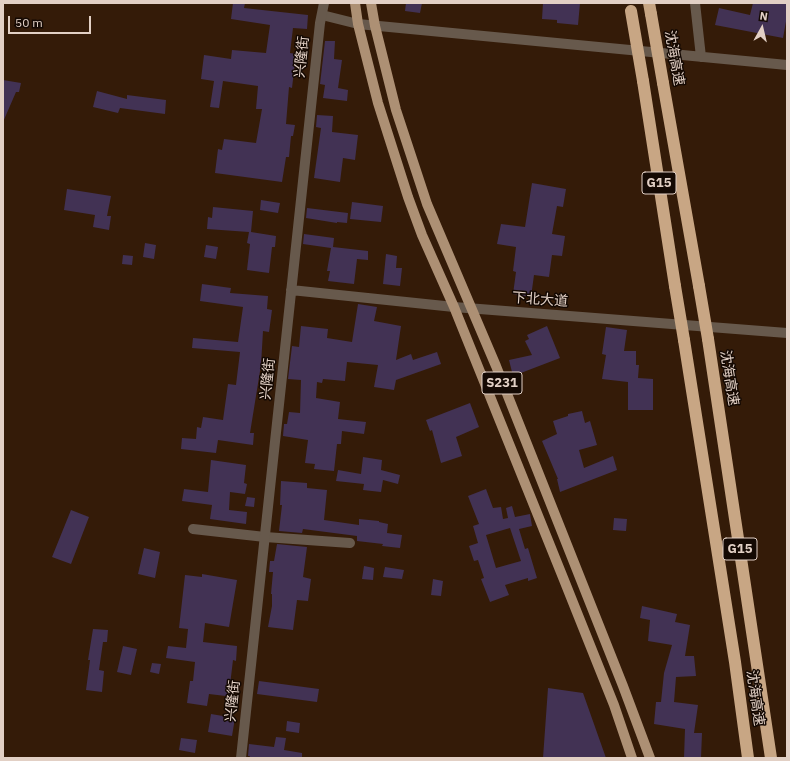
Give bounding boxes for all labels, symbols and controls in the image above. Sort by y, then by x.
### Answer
scale bar [10,8,93,34]
north arrow [742,8,782,48]
text: N [759,9,769,24]
text: 50 m [15,15,43,30]
street label: 沈海高速 [661,29,687,87]
street label: 兴隆街 [291,35,313,79]
road number: G15 [642,172,676,194]
street label: 下北大道 [511,290,569,310]
street label: 沈海高速 [716,349,742,407]
street label: 兴隆街 [257,357,279,401]
road number: S231 [482,372,522,394]
road number: G15 [723,538,757,560]
street label: 沈海高速 [743,669,767,727]
street label: 兴隆街 [222,679,244,723]

